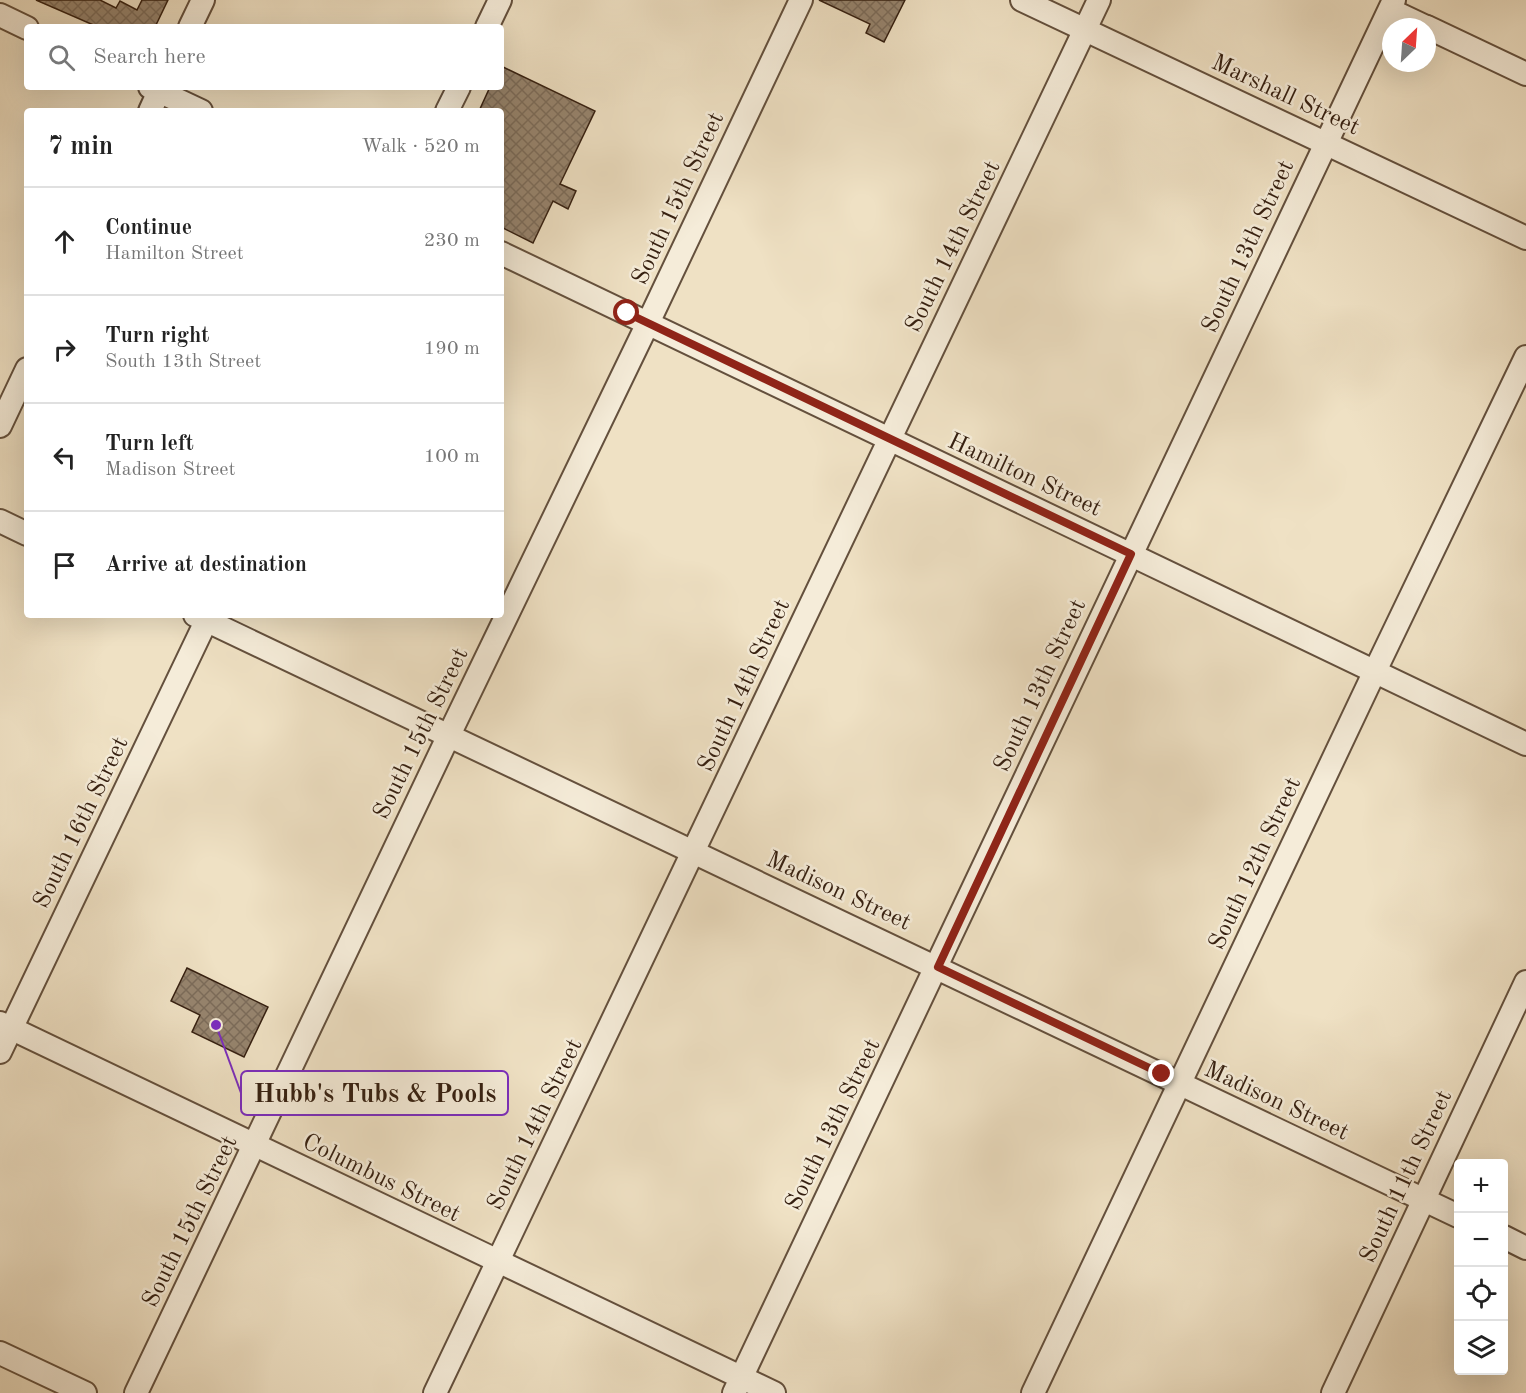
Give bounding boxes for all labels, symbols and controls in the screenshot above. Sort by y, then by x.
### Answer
north arrow [1382,18,1436,72]
search box [24,24,504,90]
icon: search [45,41,78,74]
text: Search here [93,46,206,68]
street label: Marshall Street [1207,51,1363,141]
street label: South 15th Street [628,109,729,289]
text: 7 min [48,134,113,160]
text: Walk · 520 m [361,137,480,157]
street label: South 14th Street [902,157,1006,336]
street label: South 13th Street [1198,157,1299,337]
text: Continue [105,217,192,239]
icon: ahead [48,225,81,258]
text: 230 m [424,231,480,251]
text: Hamilton Street [105,244,244,264]
route start [613,299,639,325]
text: Turn right [105,325,209,347]
icon: right [48,333,81,366]
text: 190 m [424,339,480,359]
text: South 13th Street [105,352,261,372]
street label: Hamilton Street [944,430,1105,522]
text: Turn left [105,433,194,455]
icon: left [48,441,81,474]
text: 100 m [424,447,480,467]
text: Madison Street [105,460,235,480]
icon: arrive [48,549,81,582]
text: Arrive at destination [105,554,307,576]
street label: South 14th Street [694,596,795,776]
street label: South 13th Street [990,596,1091,776]
street label: South 15th Street [370,644,474,823]
street label: South 16th Street [30,733,134,912]
street label: South 12th Street [1205,774,1306,954]
street label: Madison Street [762,848,914,936]
street label: South 14th Street [484,1035,588,1214]
street label: South 13th Street [782,1035,886,1214]
street label: Madison Street [1200,1058,1352,1146]
route end [1148,1060,1174,1086]
callout: Hubb's Tubs & Pools [241,1071,508,1115]
text: Hubb's Tubs & Pools [254,1082,497,1108]
street label: South 11th Street [1356,1087,1457,1267]
street label: Columbus Street [298,1130,464,1227]
street label: South 15th Street [139,1132,243,1311]
map controls [1454,1159,1508,1375]
button: + [1454,1159,1508,1213]
button: − [1454,1213,1508,1267]
button: locate [1454,1267,1508,1321]
button: layers [1454,1321,1508,1375]

